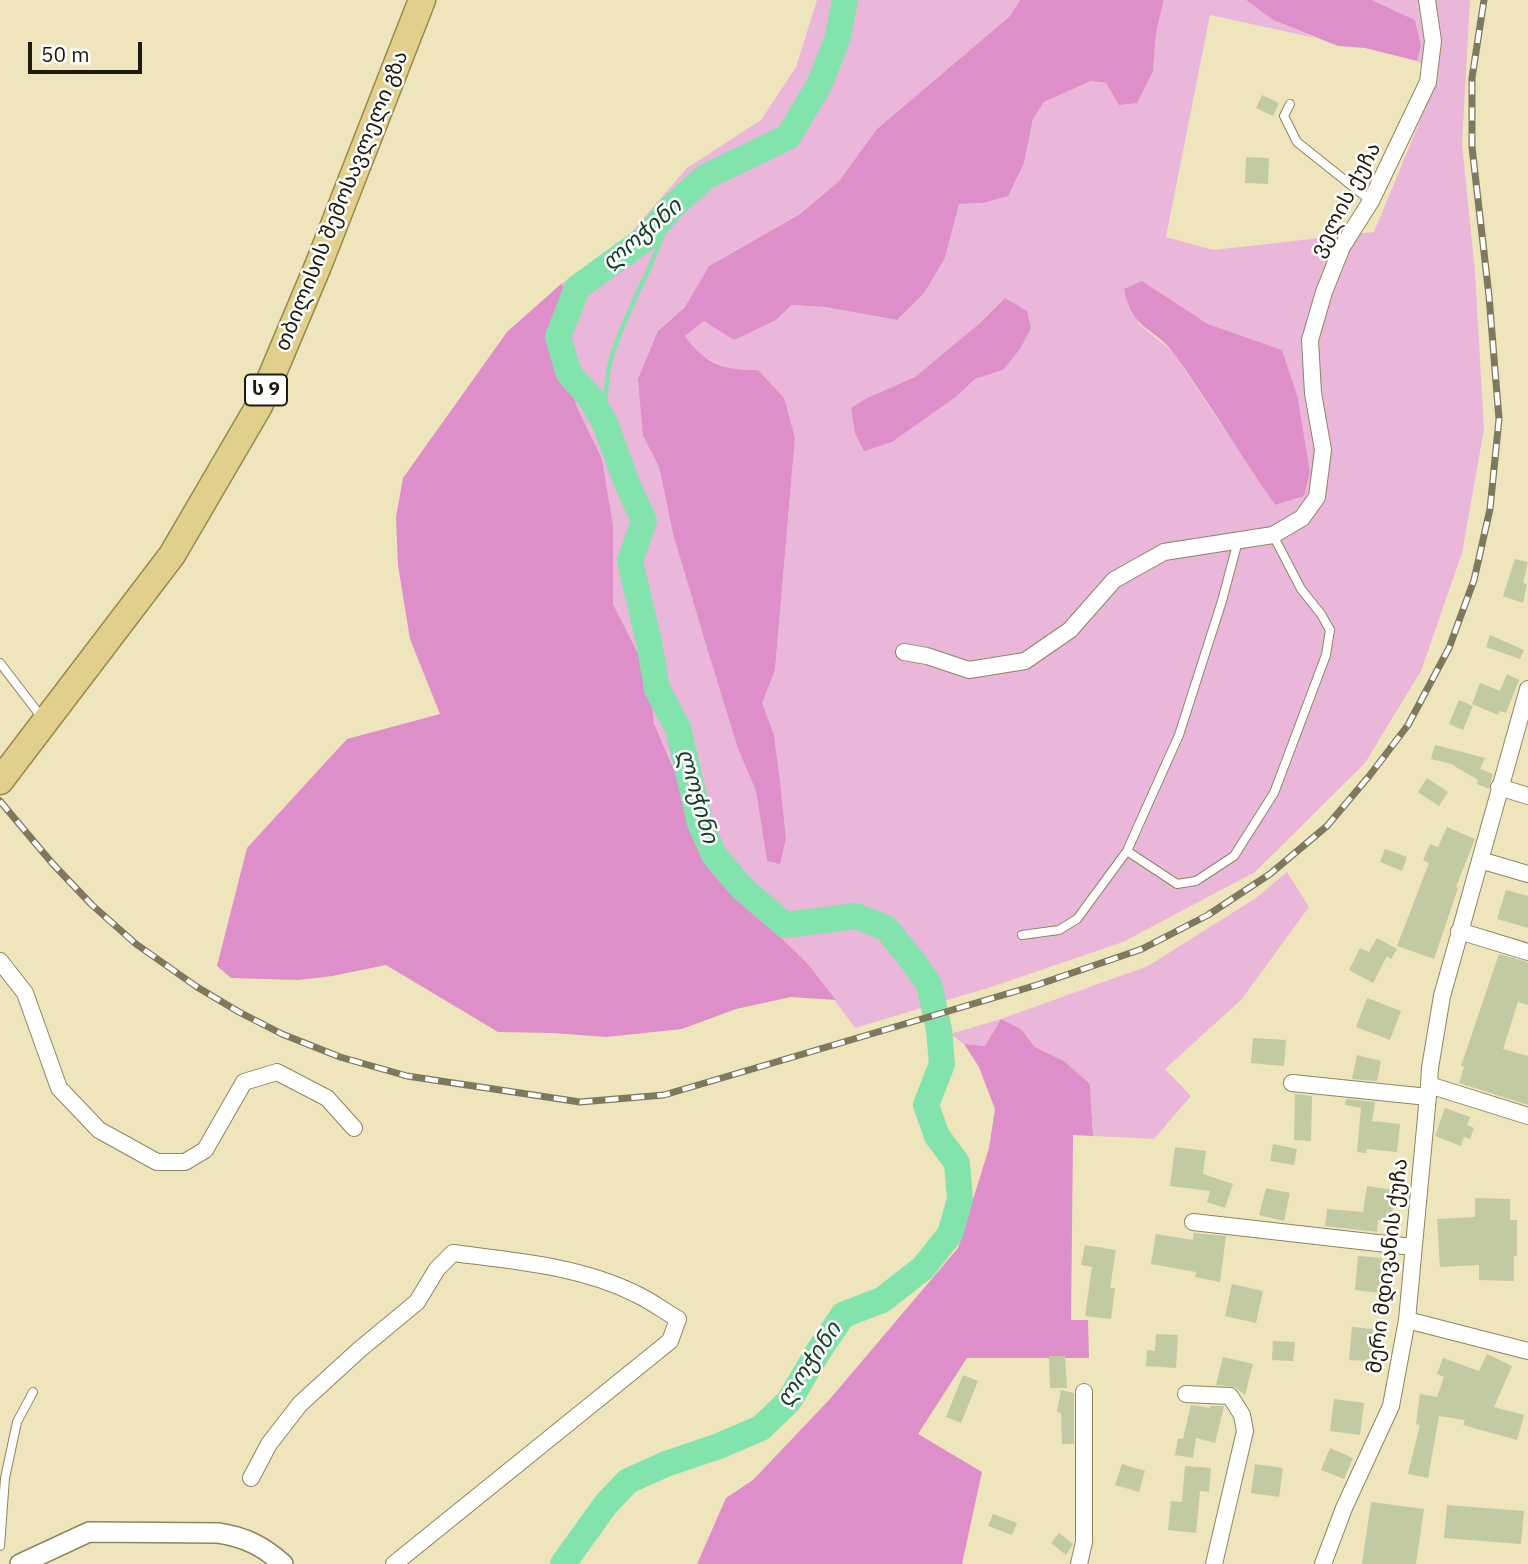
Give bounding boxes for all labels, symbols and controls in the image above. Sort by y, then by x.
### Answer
scale bar [32,28,145,72]
text: 50 m [41,40,90,68]
street label: თბილისის შემოსავლელი გზა [270,47,414,355]
street label: ველის ქუჩა [1305,138,1387,262]
water label: ლოჭინი [596,193,688,277]
road number: ს 9 [245,374,287,406]
water label: ლოჭინი [670,746,724,846]
street label: მერი მდივანის ქუჩა [1362,1157,1414,1375]
water label: ლოჭინი [770,1317,848,1413]

